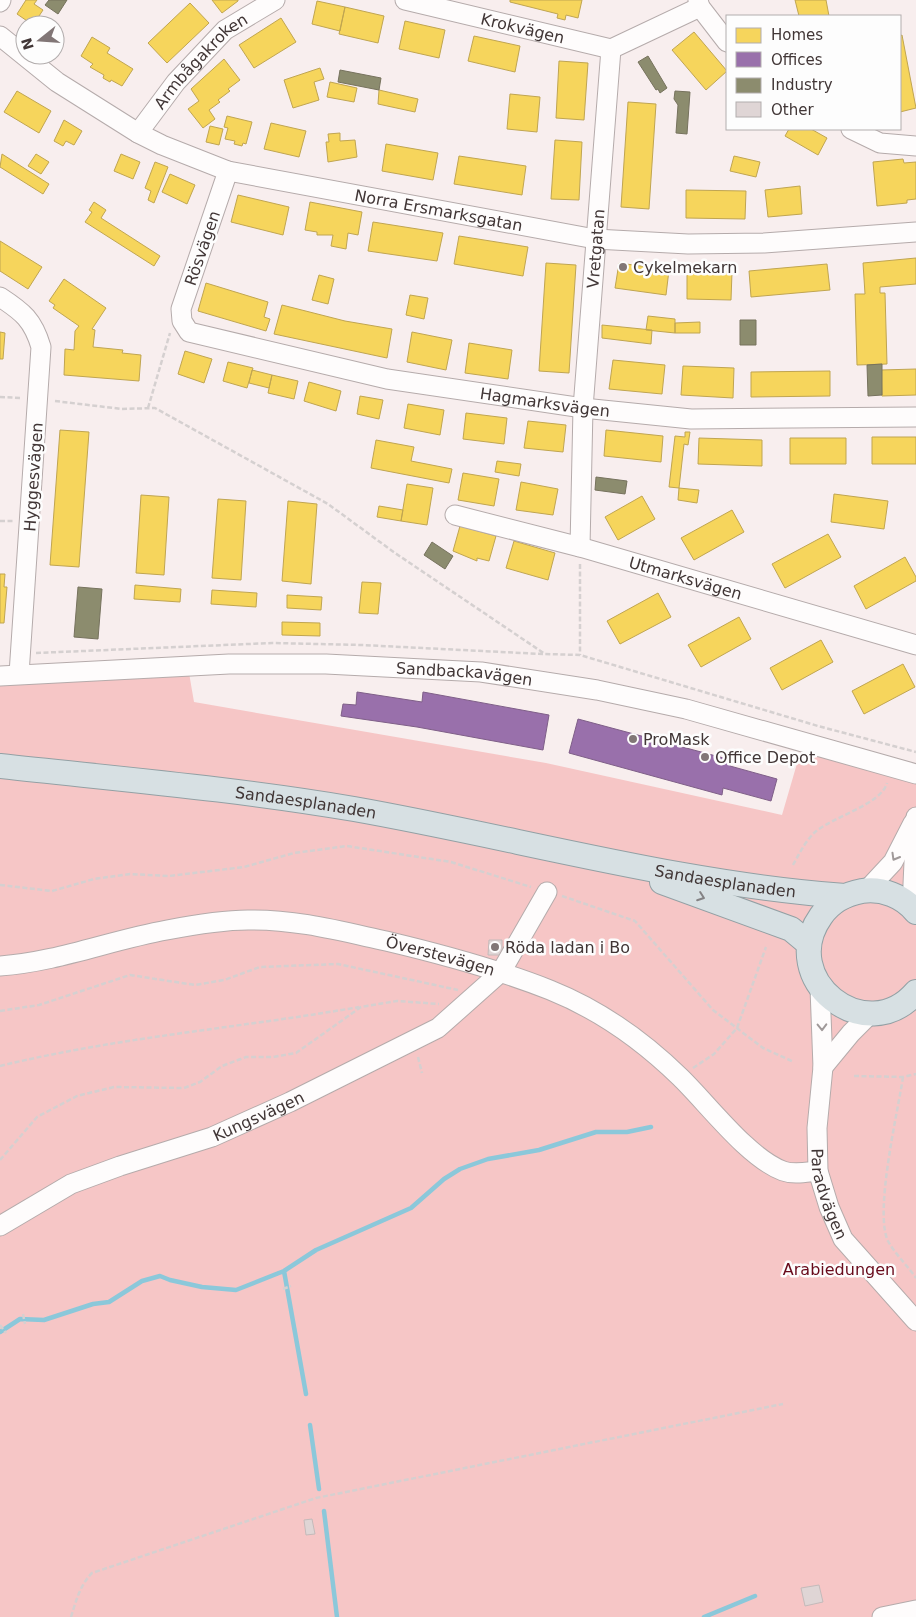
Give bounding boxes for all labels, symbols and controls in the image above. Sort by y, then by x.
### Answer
street label: Krokvägen [479,9,566,48]
street label: Armbågakroken [150,10,251,113]
north arrow [15,15,65,65]
legend [726,15,901,130]
text: Homes [771,26,823,44]
text: N [18,36,37,52]
text: Offices [771,51,823,69]
text: Industry [771,76,833,94]
text: Other [771,101,814,119]
street label: Norra Ersmarksgatan [353,186,524,235]
street label: Rösvägen [181,208,224,288]
street label: Vretgatan [583,208,609,289]
place label: Cykelmekarn [633,258,737,277]
marker: Cykelmekarn [617,261,629,273]
street label: Hagmarksvägen [479,384,611,421]
street label: Hyggesvägen [20,422,47,532]
street label: Utmarksvägen [627,553,744,604]
street label: Sandbackavägen [395,659,534,690]
place label: ProMask [643,730,710,749]
marker: ProMask [627,733,639,745]
place label: Office Depot [715,748,815,767]
marker: Office Depot [699,751,711,763]
street label: Sandaesplanaden [234,783,378,823]
one-way arrow [891,851,901,860]
street label: Sandaesplanaden [653,861,797,901]
one-way arrow [696,890,705,901]
street label: Överstevägen [384,932,497,980]
place label: Röda ladan i Bo [505,938,630,957]
marker: Röda ladan i Bo [489,941,501,953]
one-way arrow [817,1024,827,1031]
street label: Kungsvägen [210,1088,307,1145]
street label: Paradvägen [807,1148,851,1242]
park label: Arabiedungen [783,1260,895,1279]

